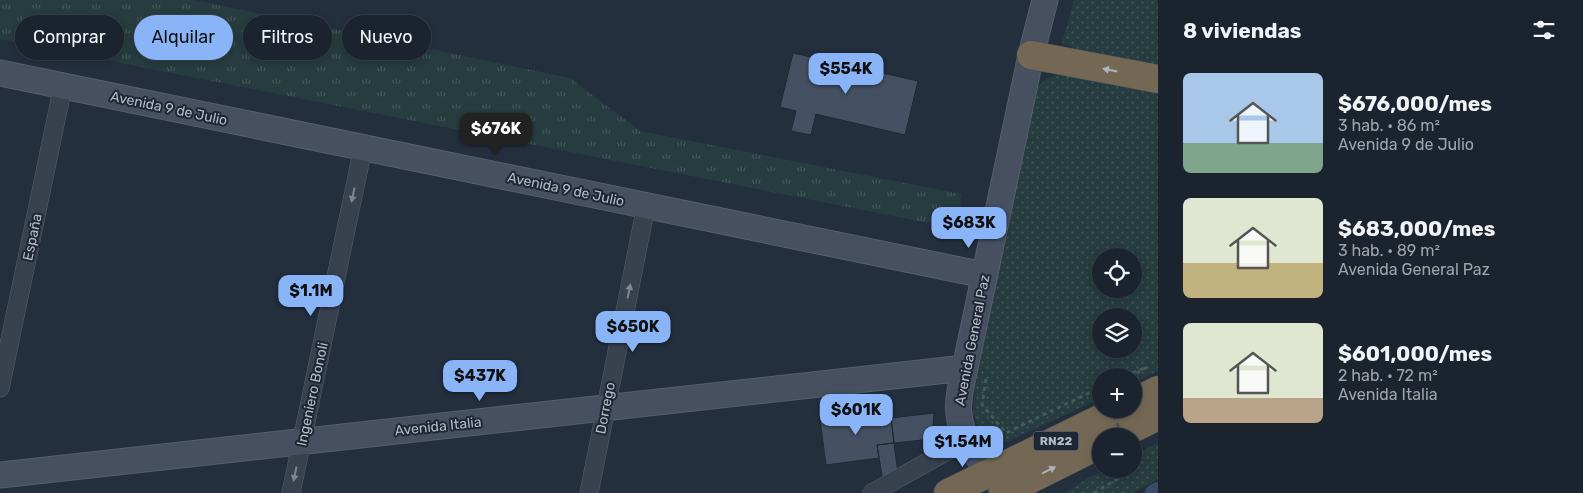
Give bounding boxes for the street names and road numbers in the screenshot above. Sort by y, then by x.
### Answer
street label: Avenida 9 de Julio [109,88,229,129]
street label: Avenida 9 de Julio [506,169,626,210]
street label: España [19,212,46,262]
street label: Avenida General Paz [951,273,994,407]
street label: Ingeniero Bonoli [293,341,332,448]
street label: Dorrego [592,381,619,435]
street label: Avenida Italia [394,413,482,440]
road number: RN22 [1034,432,1078,451]

